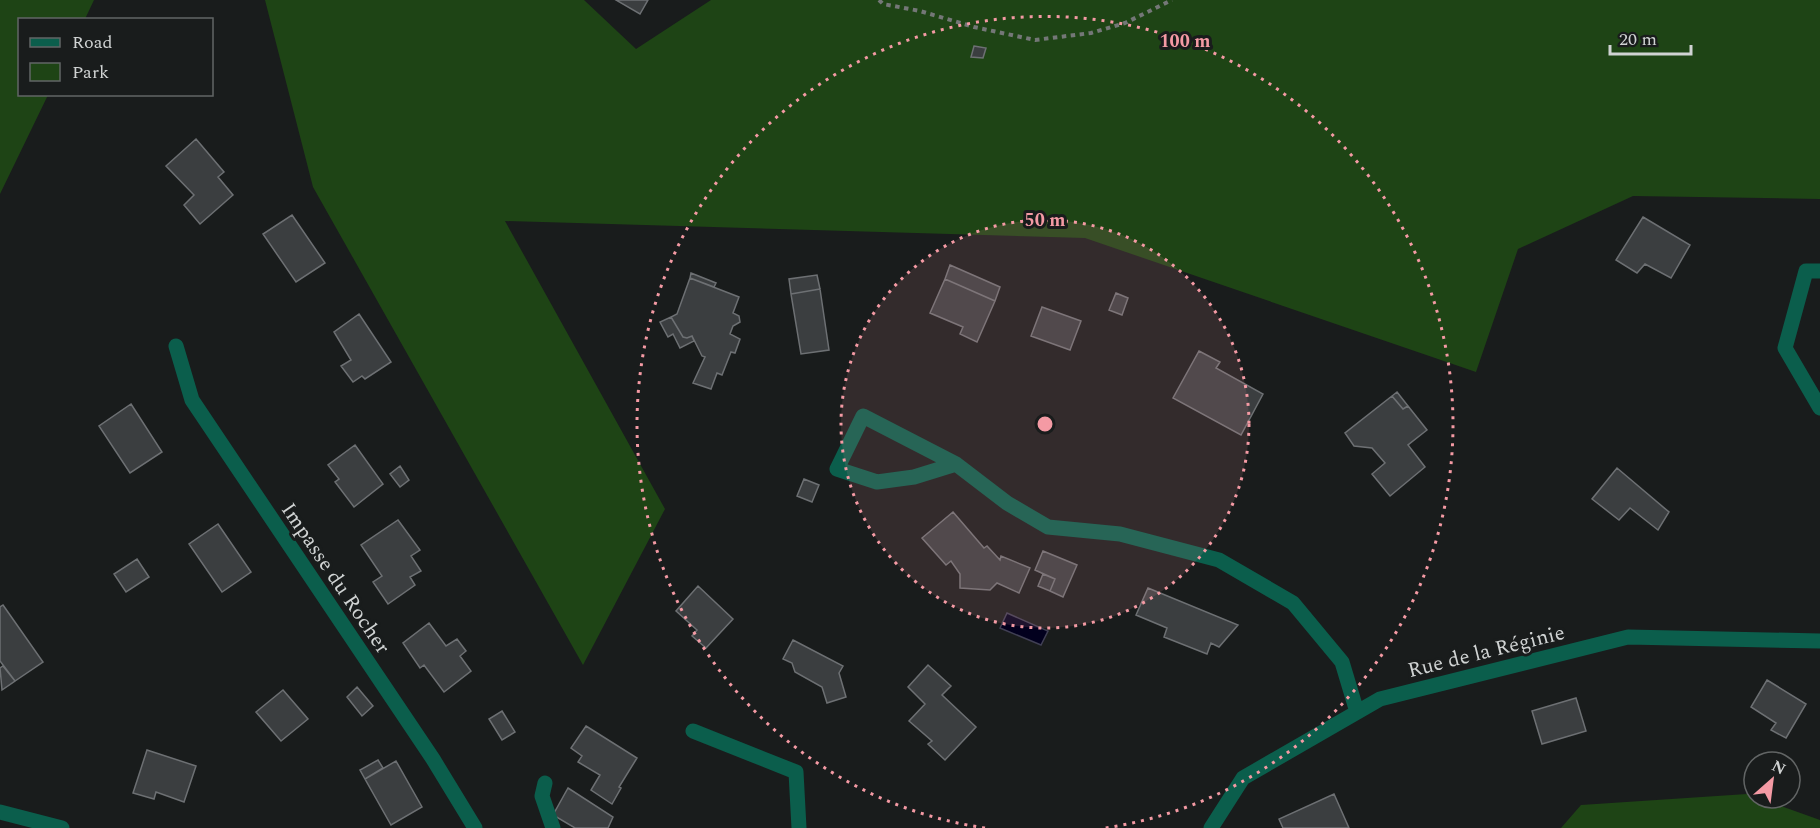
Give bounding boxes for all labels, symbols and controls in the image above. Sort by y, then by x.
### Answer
legend [18,18,213,96]
scale bar [1610,18,1691,56]
text: 20 m [1619,26,1657,53]
text: 100 m [1159,28,1211,55]
text: Road [72,29,113,56]
text: Park [72,59,109,86]
text: 50 m [1025,207,1065,234]
centre of rings [1035,414,1055,434]
street label: Impasse du Rocher [272,496,398,661]
street label: Rue de la Réginie [1404,617,1568,687]
north arrow [1742,750,1802,810]
text: N [1767,754,1790,781]

